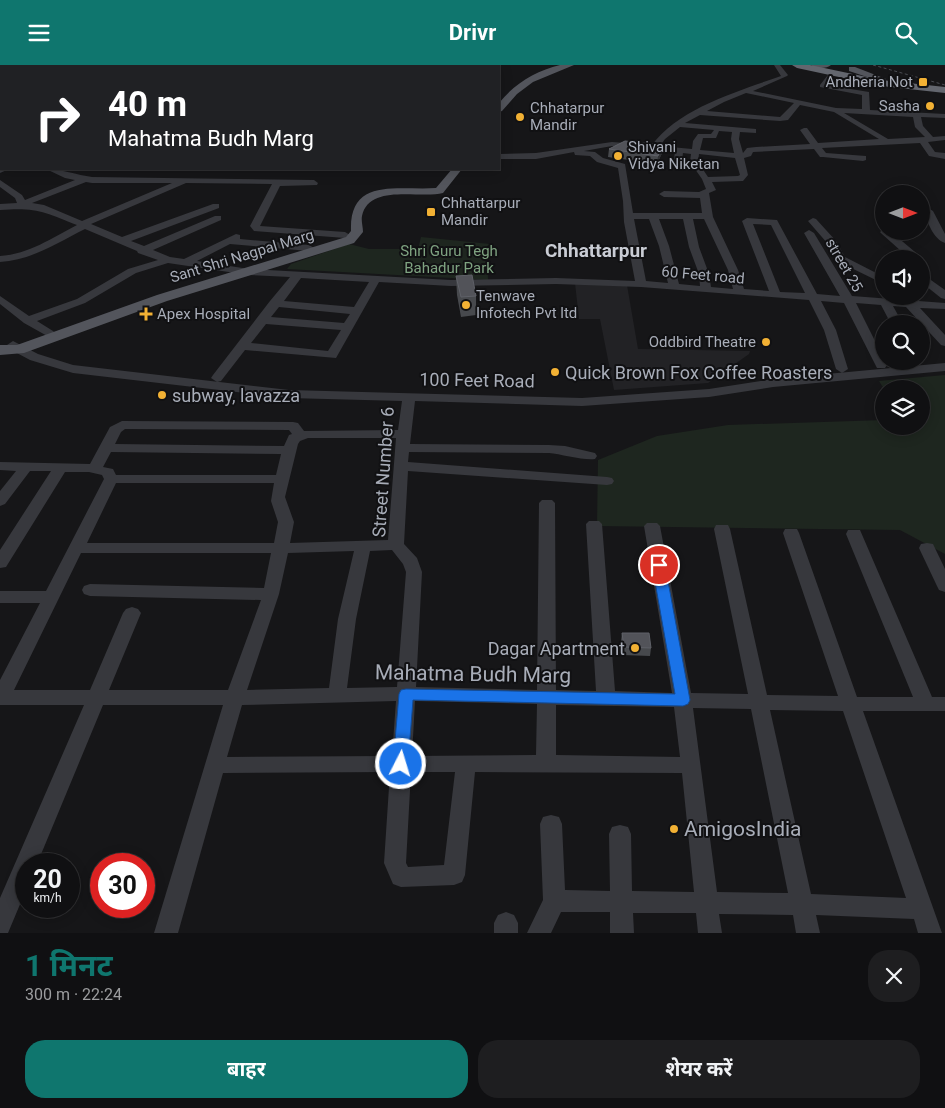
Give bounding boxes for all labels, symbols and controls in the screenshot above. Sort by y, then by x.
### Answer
icon: menu [25,19,53,47]
icon: search [892,19,920,47]
text: Drivr [449,20,496,45]
place label: Andheria Not [825,73,913,91]
marker: Andheria Not [917,76,929,88]
text: 40 m [108,84,187,125]
icon: right [25,85,90,150]
place label: Sasha [879,97,920,115]
place label: Chhatarpur Mandir [530,99,604,134]
marker: Sasha [924,100,936,112]
marker: Chhatarpur Mandir [514,111,526,123]
text: Mahatma Budh Marg [108,126,314,151]
place label: Shivani Vidya Niketan [628,138,720,173]
marker: Shivani Vidya Niketan [612,150,624,162]
north arrow [875,185,930,240]
map controls [875,185,930,435]
place label: Chhattarpur Mandir [441,194,520,229]
marker: Chhattarpur Mandir [425,206,437,218]
street label: Sant Shri Nagpal Marg [168,226,316,286]
street label: street 25 [821,235,867,295]
district label: Chhattarpur [545,239,647,262]
park label: Shri Guru Tegh Bahadur Park [400,242,498,277]
button: sound [875,250,930,305]
street label: 60 Feet road [661,262,745,288]
place label: Tenwave Infotech Pvt ltd [476,287,577,322]
marker: Tenwave Infotech Pvt ltd [460,299,472,311]
place label: Apex Hospital [157,305,250,323]
marker: Apex Hospital [139,307,153,321]
button: search [875,315,930,370]
place label: Oddbird Theatre [649,333,756,351]
marker: Oddbird Theatre [760,336,772,348]
place label: Quick Brown Fox Coffee Roasters [565,362,832,383]
marker: Quick Brown Fox Coffee Roasters [549,366,561,378]
street label: 100 Feet Road [419,368,535,392]
button: layers [875,380,930,435]
place label: subway, lavazza [172,385,300,406]
marker: subway, lavazza [156,389,168,401]
street label: Street Number 6 [368,406,398,538]
pin [638,544,680,586]
icon: arrive [645,551,673,579]
place label: Dagar Apartment [488,638,625,659]
marker: Dagar Apartment [629,642,641,654]
street label: Mahatma Budh Marg [375,660,571,688]
position arrow [374,737,426,789]
place label: AmigosIndia [684,817,802,841]
marker: AmigosIndia [668,823,680,835]
speed limit sign: 30 [90,853,155,918]
text: 20 [33,865,62,894]
text: km/h [33,891,62,905]
text: 1 मिनट [25,948,113,983]
button: close [868,950,920,1002]
text: 300 m · 22:24 [25,985,122,1004]
button: बाहर [25,1040,468,1098]
button: शेयर करें [478,1040,920,1098]

